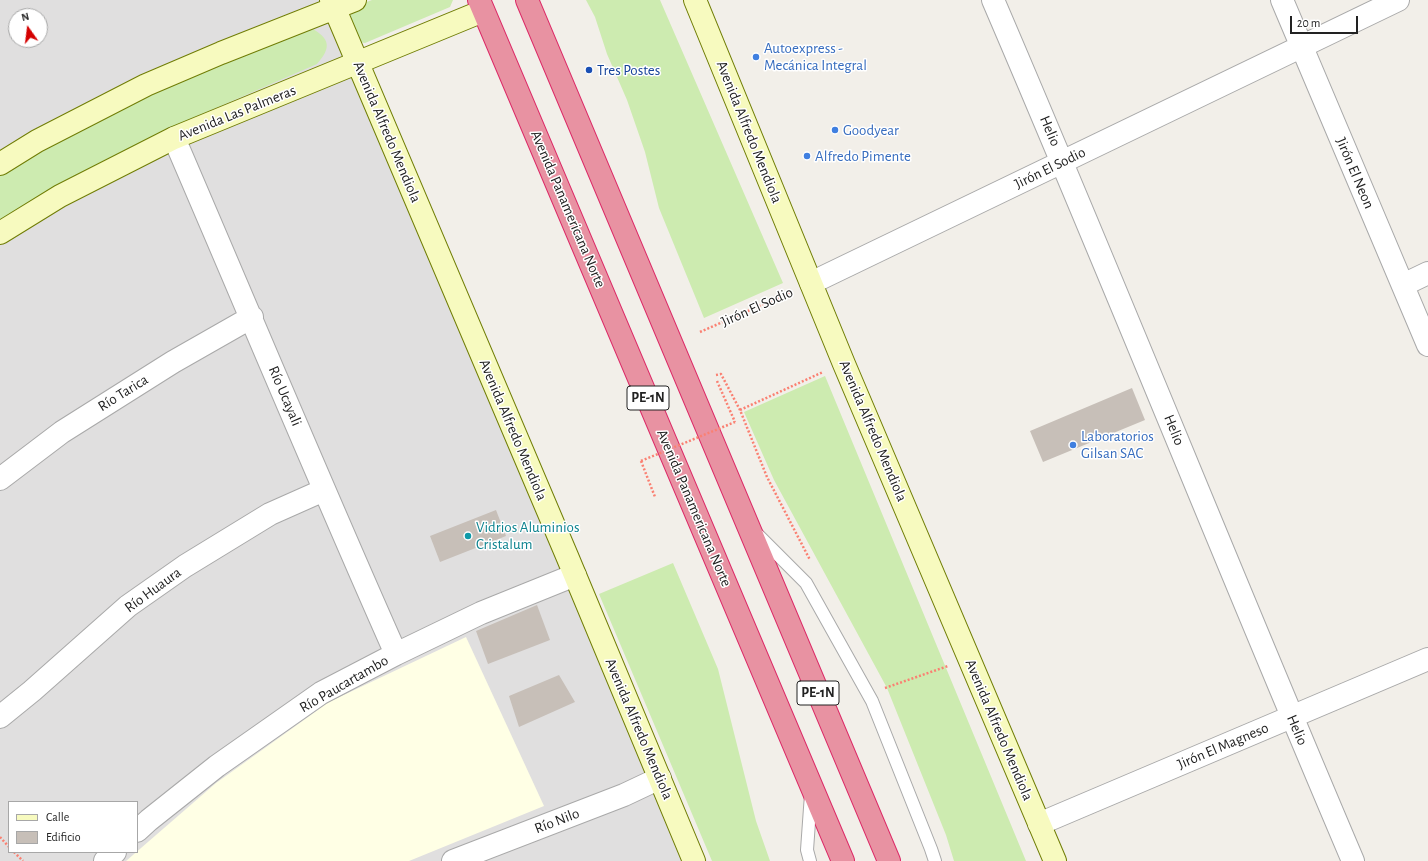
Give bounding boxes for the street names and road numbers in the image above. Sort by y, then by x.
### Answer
street label: Avenida Alfredo Mendiola [712,58,786,206]
street label: Avenida Alfredo Mendiola [349,59,425,205]
street label: Avenida Las Palmeras [176,81,298,145]
street label: Helio [1036,113,1064,149]
street label: Avenida Panamericana Norte [527,128,609,290]
street label: Jirón El Neon [1332,135,1378,211]
street label: Jirón El Sodio [1012,143,1088,193]
street label: Jirón El Sodio [718,283,796,331]
street label: Avenida Alfredo Mendiola [475,357,551,503]
street label: Avenida Alfredo Mendiola [835,358,911,504]
street label: Río Ucayali [264,363,306,429]
street label: Río Tarica [95,371,151,415]
road number: PE-1N [627,386,669,410]
street label: Helio [1160,412,1188,448]
street label: Avenida Panamericana Norte [653,427,735,589]
street label: Río Huaura [121,563,185,617]
street label: Río Paucartambo [296,651,392,717]
street label: Avenida Alfredo Mendiola [601,656,677,802]
street label: Avenida Alfredo Mendiola [961,657,1037,803]
road number: PE-1N [797,681,839,705]
street label: Helio [1283,712,1311,748]
street label: Jirón El Magneso [1175,719,1271,773]
street label: Río Nilo [532,804,582,838]

